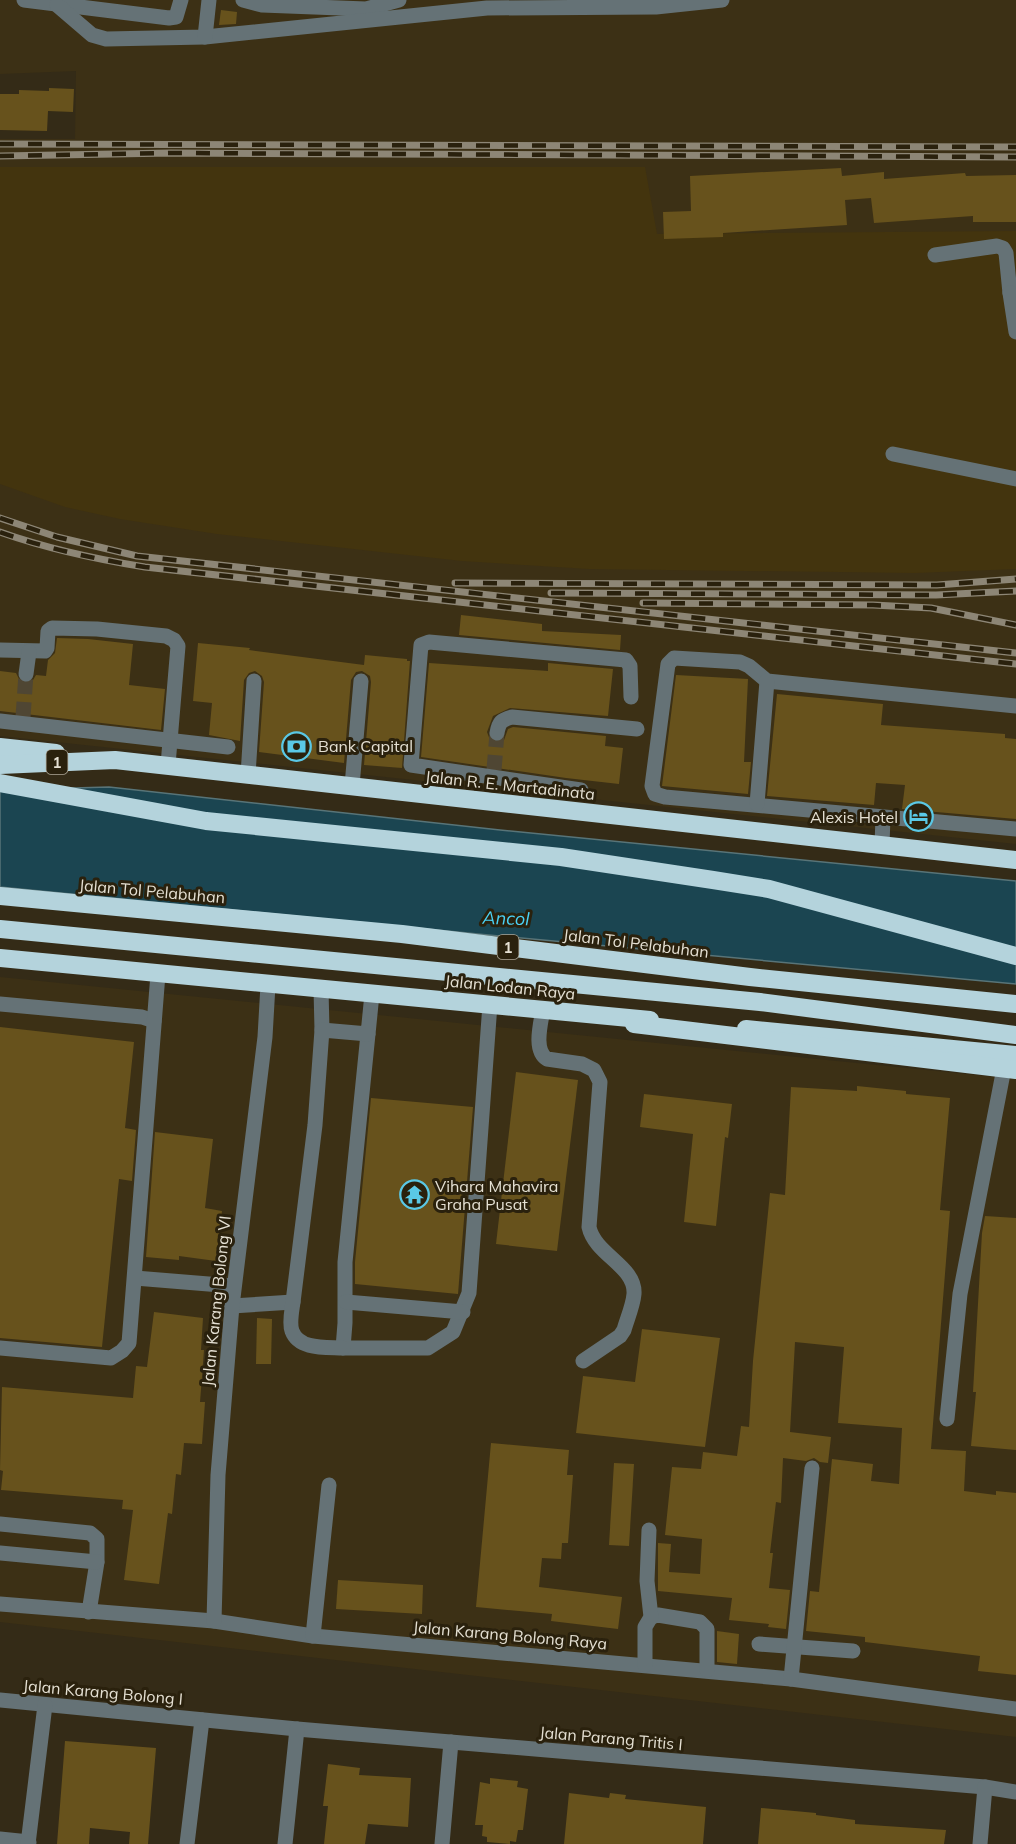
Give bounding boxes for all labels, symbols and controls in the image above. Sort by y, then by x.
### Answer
bank icon: Bank Capital [281,730,313,762]
place label: Bank Capital [318,736,413,756]
road number: 1 [46,750,68,774]
street label: Jalan R. E. Martadinata [424,766,596,804]
hotel icon: Alexis Hotel [903,801,935,833]
place label: Alexis Hotel [810,807,898,827]
street label: Jalan Tol Pelabuhan [78,875,226,907]
water label: Ancol [481,906,531,930]
street label: Jalan Tol Pelabuhan [562,924,710,962]
road number: 1 [498,935,518,959]
street label: Jalan Lodan Raya [444,970,576,1004]
place label: Vihara Mahavira Graha Pusat [435,1176,558,1214]
temple icon: Vihara Mahavira Graha Pusat [398,1179,430,1211]
street label: Jalan Karang Bolong VI [197,1215,235,1387]
street label: Jalan Karang Bolong Raya [412,1617,608,1653]
street label: Jalan Karang Bolong I [22,1675,184,1709]
street label: Jalan Parang Tritis I [539,1722,683,1754]

